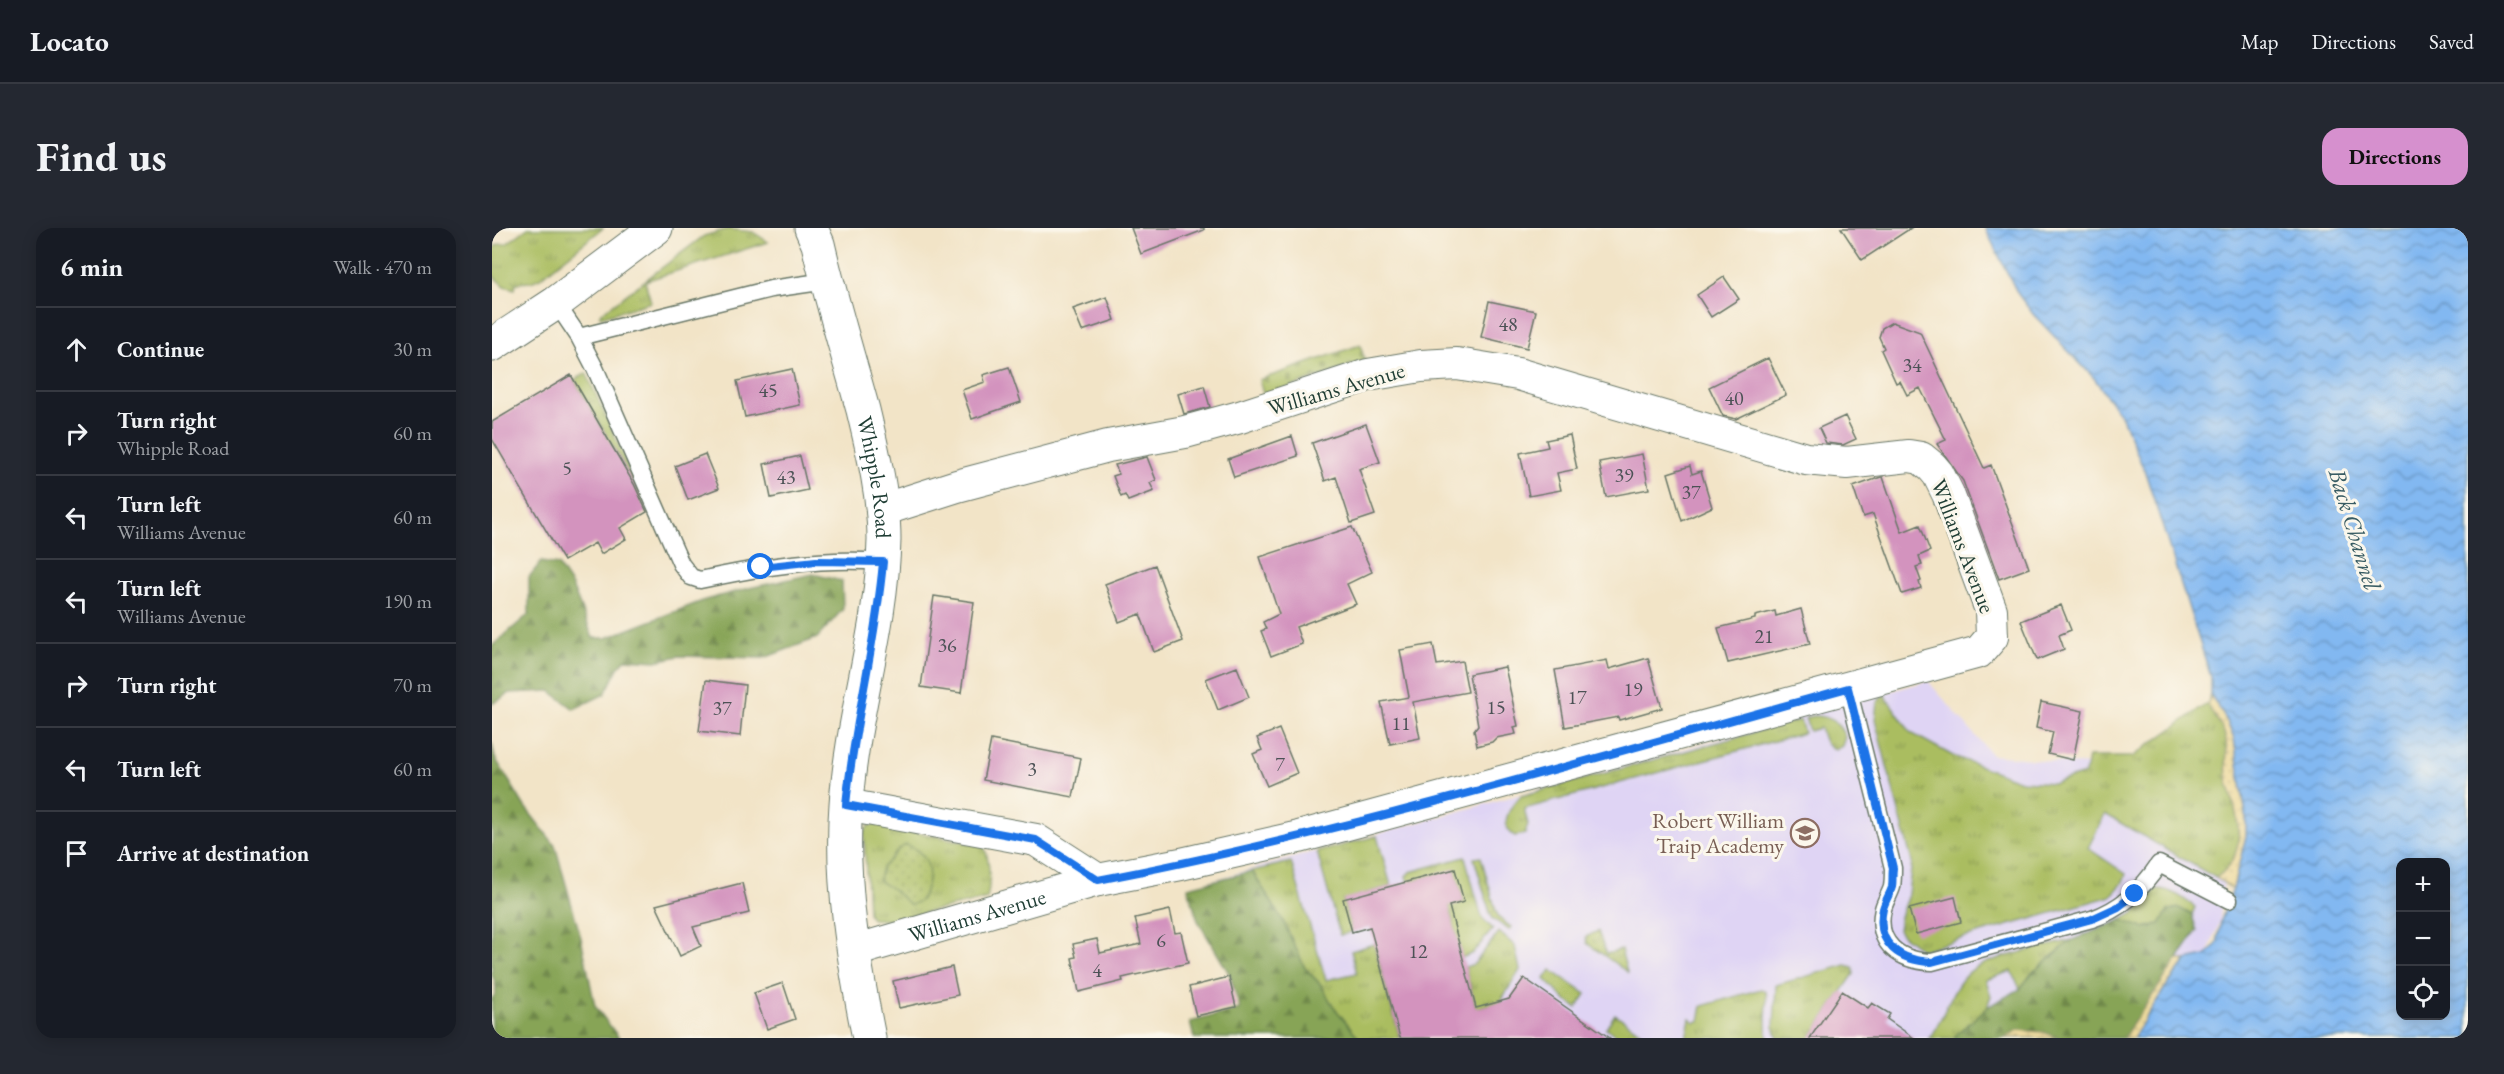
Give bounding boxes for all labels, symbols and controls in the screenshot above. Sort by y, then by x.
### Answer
text: Locato [30,23,109,59]
text: Map [2241,28,2278,55]
text: Directions [2311,28,2396,55]
text: Saved [2429,28,2474,55]
button: Directions [2322,128,2468,185]
text: Find us [36,129,167,184]
text: 6 min [60,250,123,284]
text: Walk · 470 m [333,254,432,280]
house number: 48 [1498,311,1518,337]
icon: ahead [60,333,93,366]
text: Continue [117,335,204,364]
text: 30 m [393,336,432,362]
house number: 34 [1902,352,1922,378]
street label: Williams Avenue [1264,355,1408,422]
house number: 45 [758,377,778,403]
house number: 40 [1724,385,1744,411]
text: Turn right [117,406,216,435]
street label: Whipple Road [850,413,899,540]
icon: right [60,417,93,450]
text: 60 m [393,420,432,446]
text: Whipple Road [117,435,229,461]
house number: 5 [562,455,572,481]
house number: 39 [1614,462,1634,488]
water label: Back Channel [2322,463,2389,595]
house number: 43 [776,464,796,490]
street label: Williams Avenue [1924,475,2002,618]
house number: 37 [1681,479,1701,505]
text: Turn left [117,490,201,519]
icon: left [60,501,93,534]
text: 60 m [393,504,432,530]
text: Williams Avenue [117,519,246,545]
route start [747,553,773,579]
text: Turn left [117,574,201,603]
icon: left [60,585,93,618]
text: 190 m [384,588,432,614]
text: Williams Avenue [117,603,246,629]
house number: 21 [1754,623,1774,649]
house number: 36 [937,632,957,658]
icon: right [60,669,93,702]
text: Turn right [117,671,216,700]
text: 70 m [393,672,432,698]
house number: 19 [1623,676,1643,702]
house number: 17 [1567,684,1587,710]
house number: 15 [1486,694,1506,720]
house number: 37 [712,695,732,721]
house number: 11 [1391,710,1411,736]
house number: 7 [1275,751,1285,777]
icon: left [60,753,93,786]
text: Turn left [117,755,201,784]
text: 60 m [393,756,432,782]
house number: 3 [1027,756,1037,782]
place label: Robert William Traip Academy [1652,806,1784,860]
school or university icon: Robert William Traip Academy [1789,817,1821,849]
icon: arrive [60,837,93,870]
text: Arrive at destination [117,839,309,868]
map controls [2396,858,2450,1020]
button: + [2396,858,2450,912]
route end [2121,880,2147,906]
street label: Williams Avenue [905,881,1049,949]
button: − [2396,912,2450,966]
house number: 6 [1156,927,1166,953]
house number: 12 [1408,938,1428,964]
house number: 4 [1092,957,1102,983]
button: locate [2396,966,2450,1020]

